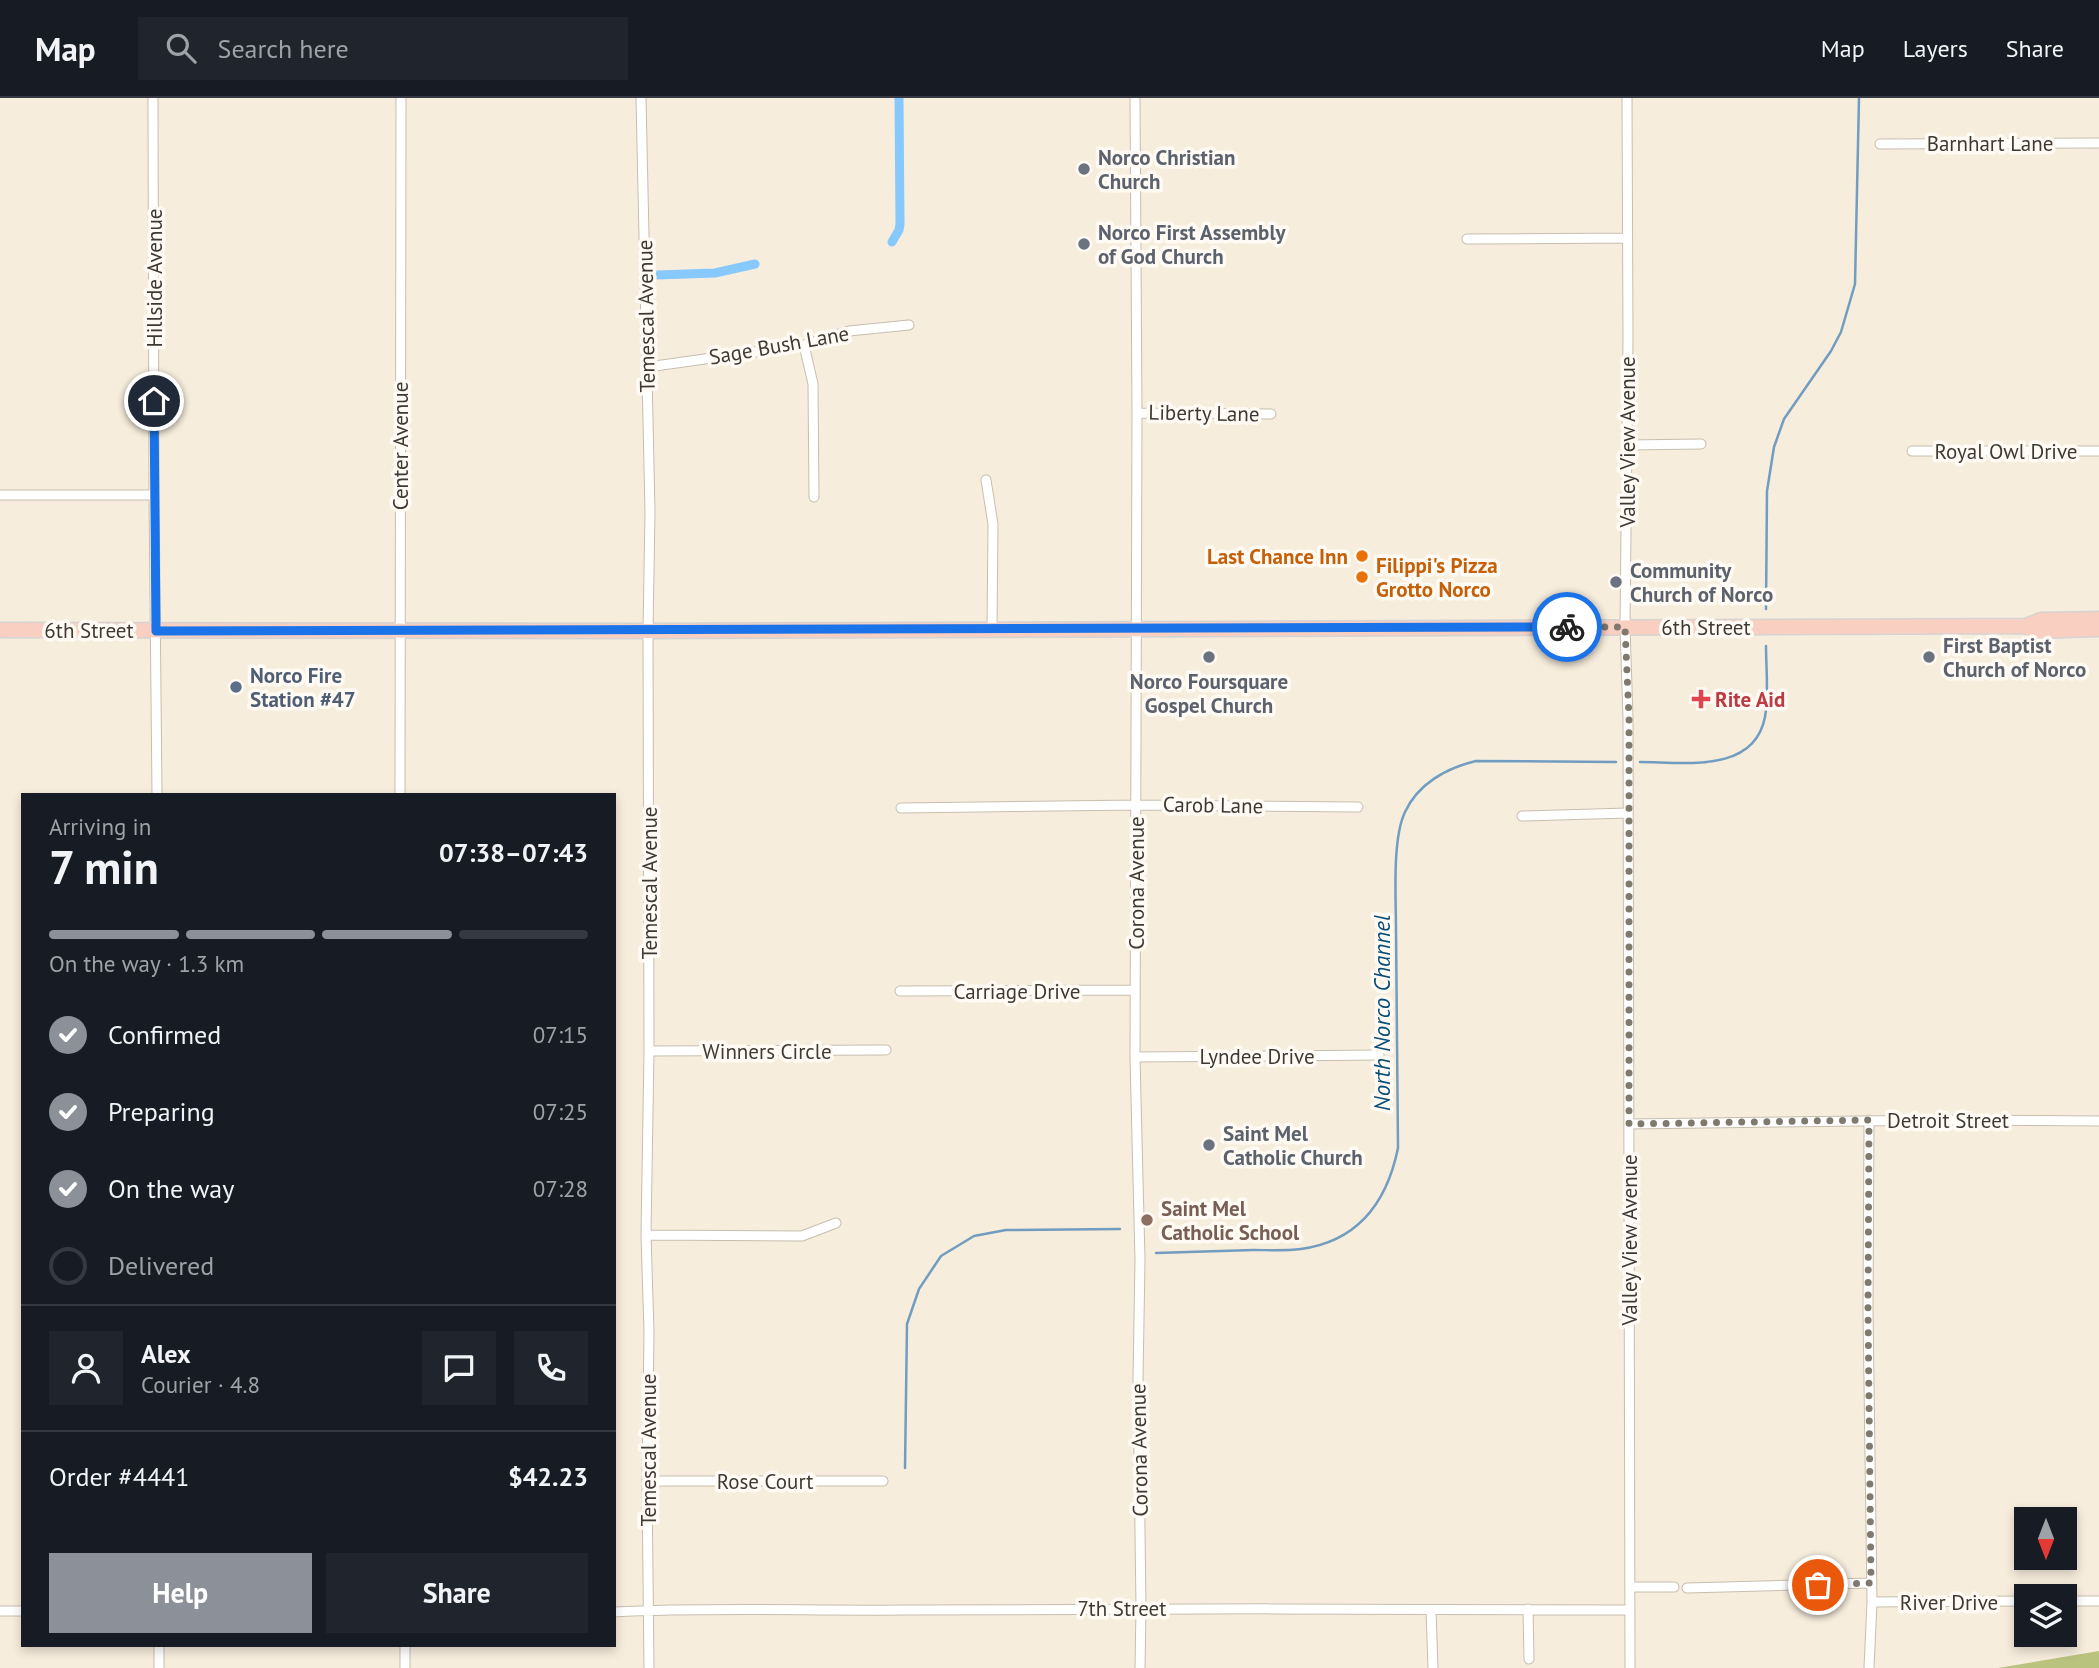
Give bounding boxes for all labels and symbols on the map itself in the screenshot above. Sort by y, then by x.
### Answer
street label: Barnhart Lane [1927,130,2053,157]
place label: Norco Christian Church [1098,144,1235,195]
marker: Norco Christian Church [1076,161,1092,177]
street label: Hillside Avenue [141,209,168,347]
place label: Norco First Assembly of God Church [1098,219,1287,270]
marker: Norco First Assembly of God Church [1076,236,1092,252]
street label: Temescal Avenue [631,239,661,393]
street label: Sage Bush Lane [707,319,851,371]
street label: Valley View Avenue [1614,356,1641,529]
pin [124,371,184,431]
street label: Center Avenue [387,382,414,510]
street label: Liberty Lane [1148,399,1260,427]
street label: Royal Owl Drive [1934,438,2078,465]
place label: Last Chance Inn [1207,543,1348,570]
marker: Last Chance Inn [1354,548,1370,564]
place label: Filippi's Pizza Grotto Norco [1376,552,1498,603]
place label: Community Church of Norco [1630,557,1773,608]
marker: Filippi's Pizza Grotto Norco [1354,569,1370,585]
marker: Community Church of Norco [1608,574,1624,590]
courier [1532,592,1602,662]
street label: 6th Street [1661,614,1751,641]
street label: 6th Street [44,617,134,644]
place label: First Baptist Church of Norco [1943,632,2086,683]
marker: Norco Foursquare Gospel Church [1201,649,1217,665]
marker: First Baptist Church of Norco [1921,649,1937,665]
place label: Norco Fire Station #47 [250,662,356,713]
place label: Norco Foursquare Gospel Church [1130,668,1288,719]
marker: Norco Fire Station #47 [228,679,244,695]
place label: Rite Aid [1715,686,1785,713]
marker: Rite Aid [1693,691,1709,707]
street label: Carob Lane [1163,791,1263,819]
street label: Temescal Avenue [636,807,663,959]
street label: Corona Avenue [1123,816,1150,950]
water label: North Norco Channel [1367,915,1396,1111]
street label: Carriage Drive [954,978,1081,1005]
street label: Winners Circle [702,1038,832,1065]
street label: Lyndee Drive [1199,1043,1315,1070]
street label: Detroit Street [1887,1107,2009,1134]
place label: Saint Mel Catholic Church [1223,1120,1363,1171]
marker: Saint Mel Catholic Church [1201,1137,1217,1153]
street label: Valley View Avenue [1616,1154,1643,1327]
place label: Saint Mel Catholic School [1161,1195,1300,1246]
marker: Saint Mel Catholic School [1139,1212,1155,1228]
street label: Temescal Avenue [635,1374,662,1526]
street label: Corona Avenue [1124,1383,1154,1517]
street label: Rose Court [717,1468,813,1495]
north arrow [2014,1507,2077,1570]
pin [1788,1555,1848,1615]
street label: River Drive [1900,1589,1998,1616]
street label: 7th Street [1078,1595,1166,1622]

